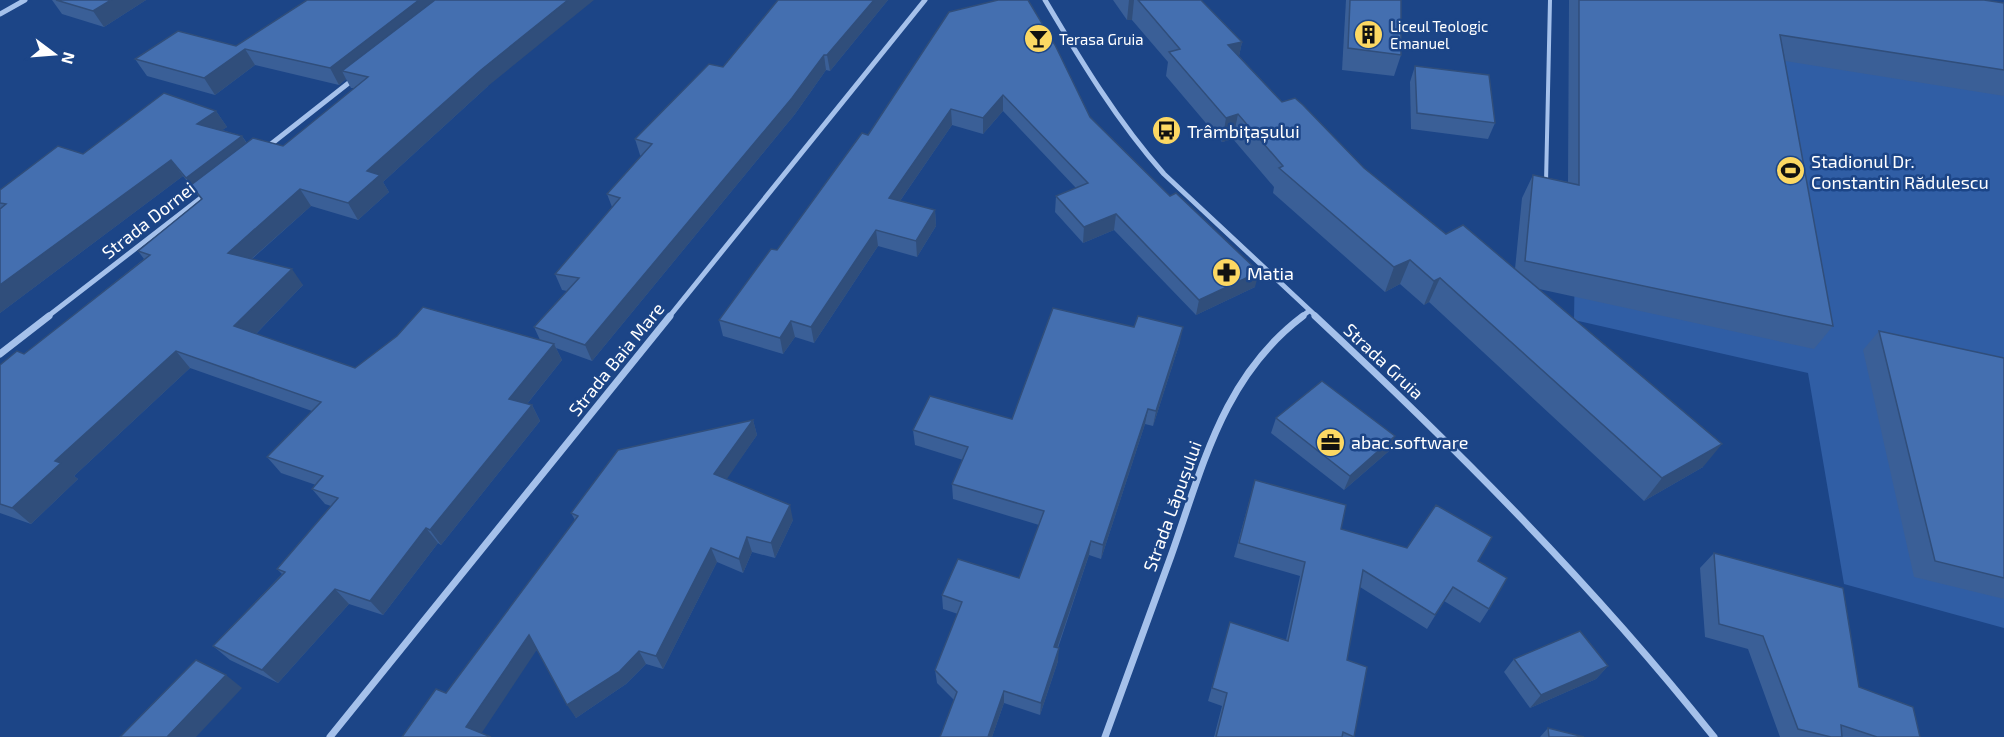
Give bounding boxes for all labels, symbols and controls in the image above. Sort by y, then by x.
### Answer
place label: Liceul Teologic Emanuel [1390,17,1488,52]
building icon: Liceul Teologic Emanuel [1353,19,1385,51]
bar icon: Terasa Gruia [1022,23,1054,55]
north arrow [24,24,84,84]
place label: Terasa Gruia [1059,30,1143,48]
text: N [58,50,80,66]
bus stop icon: Trâmbițașului [1150,115,1182,147]
place label: Trâmbițașului [1187,120,1300,143]
place label: Stadionul Dr. Constantin Rădulescu [1811,150,1989,193]
sports icon: Stadionul Dr. Constantin Rădulescu [1774,155,1806,187]
street label: Strada Dornei [97,177,199,263]
pharmacy icon: Matia [1210,257,1242,289]
place label: Matia [1247,262,1294,284]
street label: Strada Baia Mare [563,298,669,420]
street label: Strada Gruia [1339,318,1429,404]
office icon: abac.software [1314,426,1346,458]
place label: abac.software [1351,431,1468,453]
street label: Strada Lăpușului [1138,438,1207,575]

